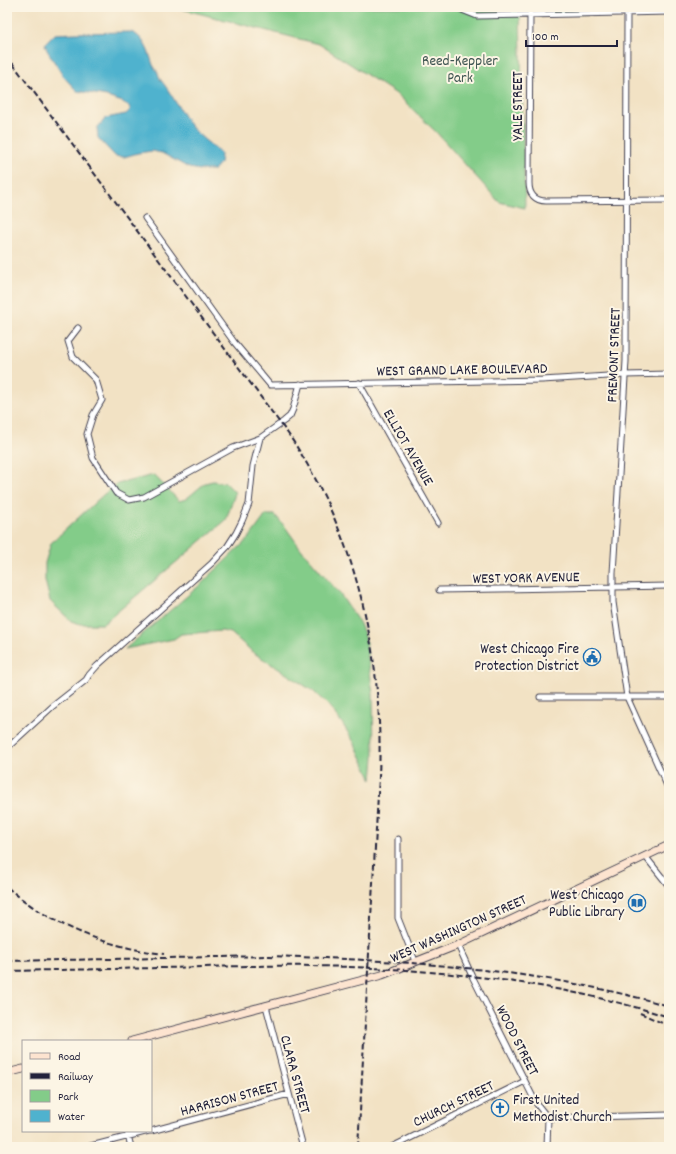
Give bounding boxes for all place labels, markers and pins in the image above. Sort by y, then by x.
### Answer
place label: West Chicago Fire Protection District [474,639,579,678]
public building icon: West Chicago Fire Protection District [582,647,602,667]
place label: West Chicago Public Library [549,885,625,924]
library icon: West Chicago Public Library [627,893,647,913]
place label: First United Methodist Church [513,1090,612,1129]
church icon: First United Methodist Church [490,1098,510,1118]

